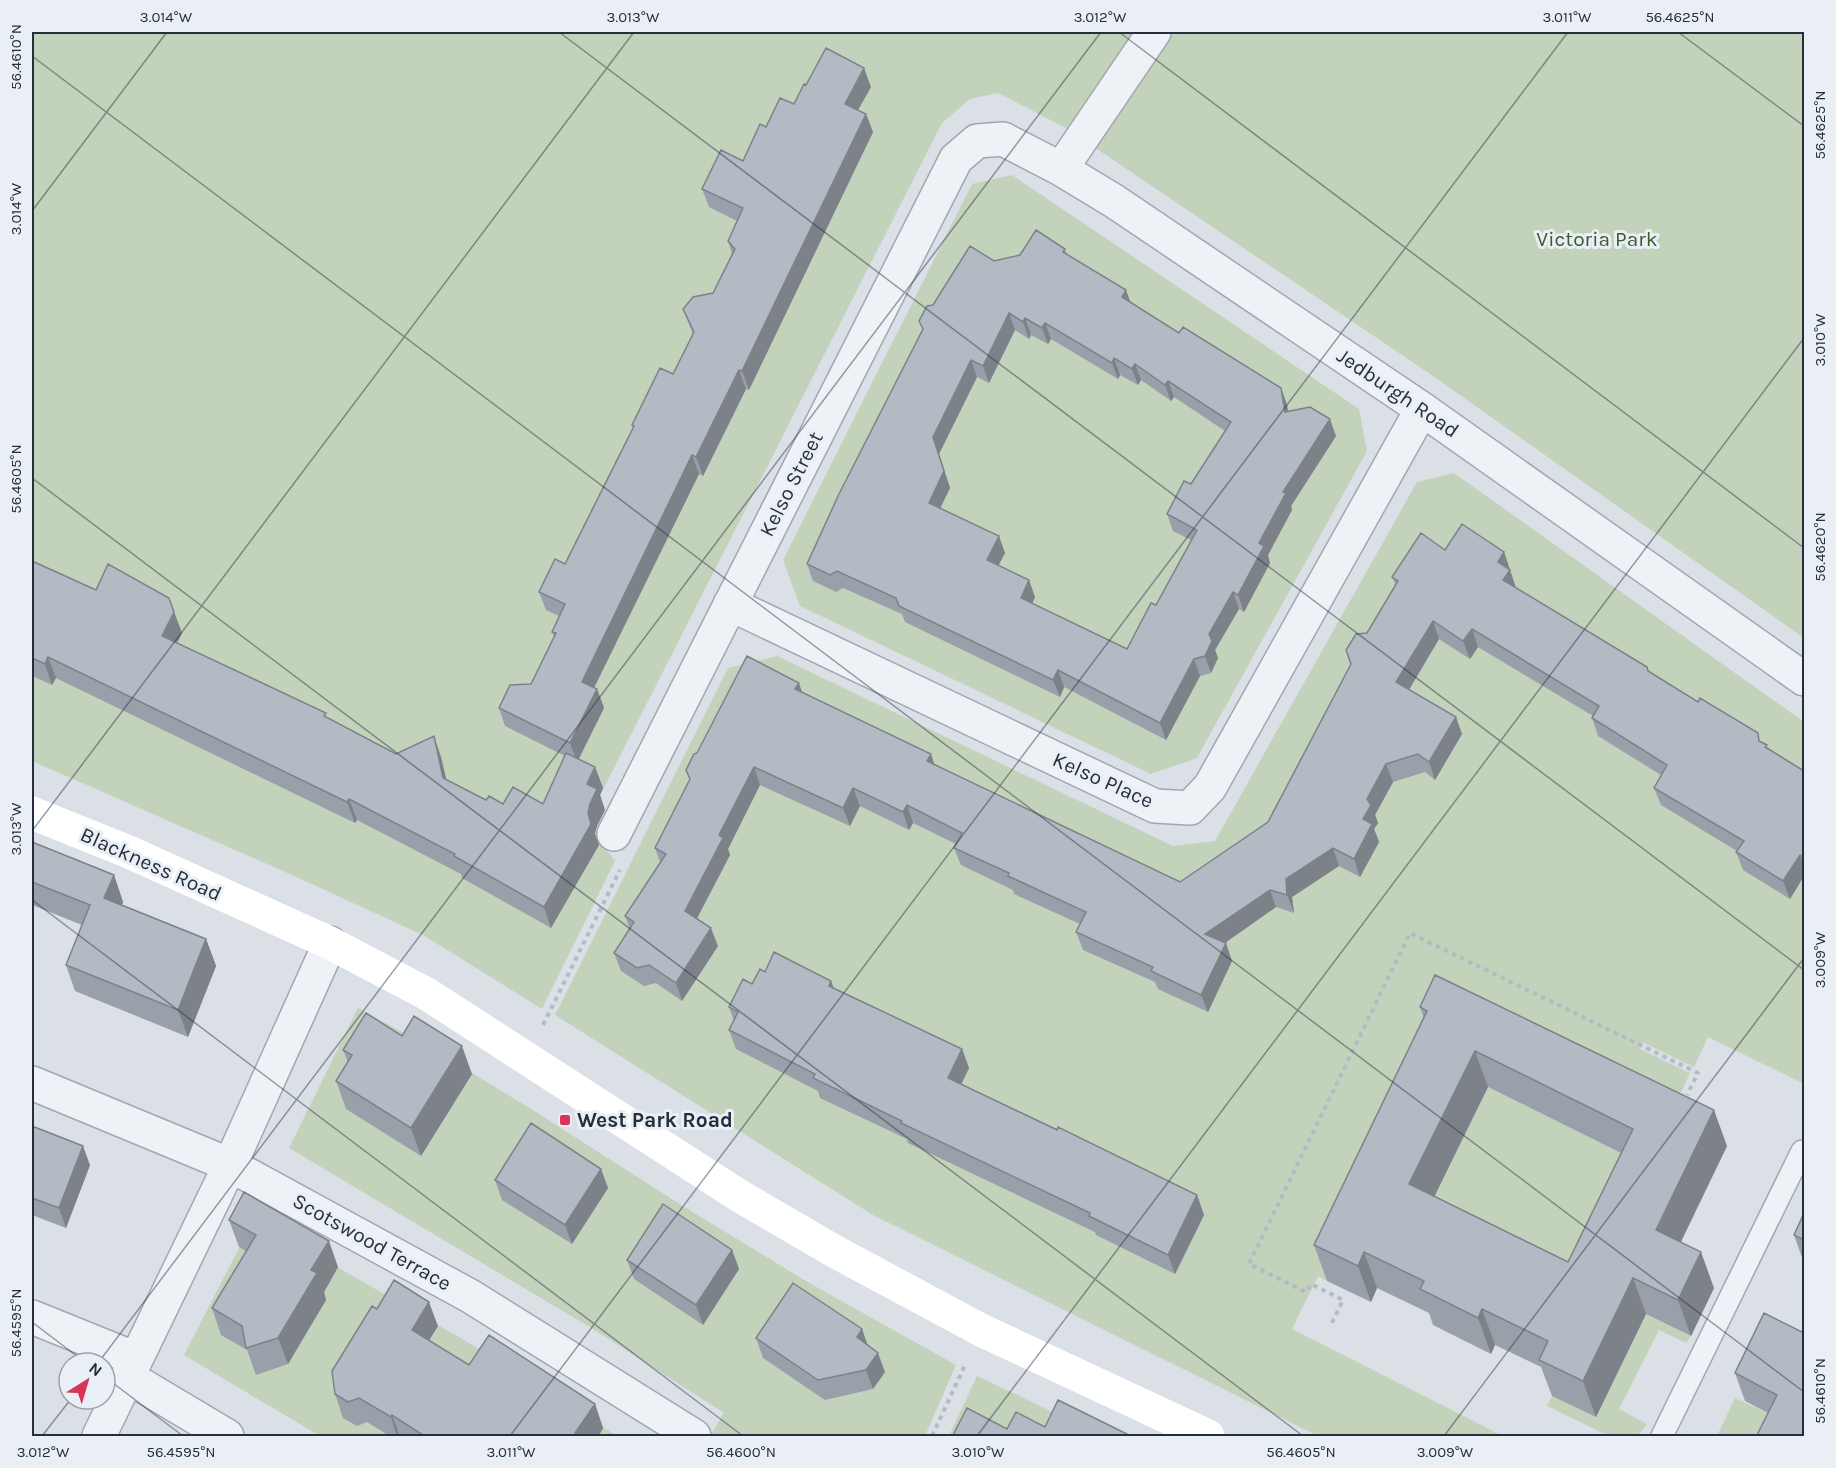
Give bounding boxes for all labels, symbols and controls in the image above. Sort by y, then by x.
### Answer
text: 3.014°W [140,8,193,26]
text: 3.013°W [607,8,660,26]
text: 3.012°W [1074,8,1127,26]
text: 3.011°W [1543,8,1592,26]
text: 56.4625°N [1645,8,1715,26]
text: 56.4610°N [7,24,25,90]
text: 56.4625°N [1811,90,1829,160]
text: 3.014°W [7,182,25,235]
park label: Victoria Park [1536,227,1658,251]
text: 3.010°W [1811,313,1829,366]
street label: Jedburgh Road [1332,343,1464,443]
street label: Kelso Street [754,427,828,540]
text: 56.4605°N [7,444,25,514]
text: 56.4620°N [1811,512,1829,582]
street label: Kelso Place [1049,747,1157,813]
text: 3.013°W [7,802,25,855]
street label: Blackness Road [77,822,225,906]
text: 3.009°W [1811,931,1829,988]
place label: West Park Road [577,1108,733,1132]
marker: West Park Road [558,1113,572,1127]
street label: Scotswood Terrace [289,1188,455,1296]
text: 56.4595°N [7,1288,25,1358]
north arrow [57,1351,117,1411]
text: N [85,1358,106,1380]
text: 56.4610°N [1811,1358,1829,1424]
text: 3.012°W [17,1443,70,1461]
text: 56.4595°N [146,1443,216,1461]
text: 3.011°W [487,1443,536,1461]
text: 56.4600°N [706,1443,776,1461]
text: 3.010°W [952,1443,1005,1461]
text: 56.4605°N [1266,1443,1336,1461]
text: 3.009°W [1417,1443,1474,1461]

